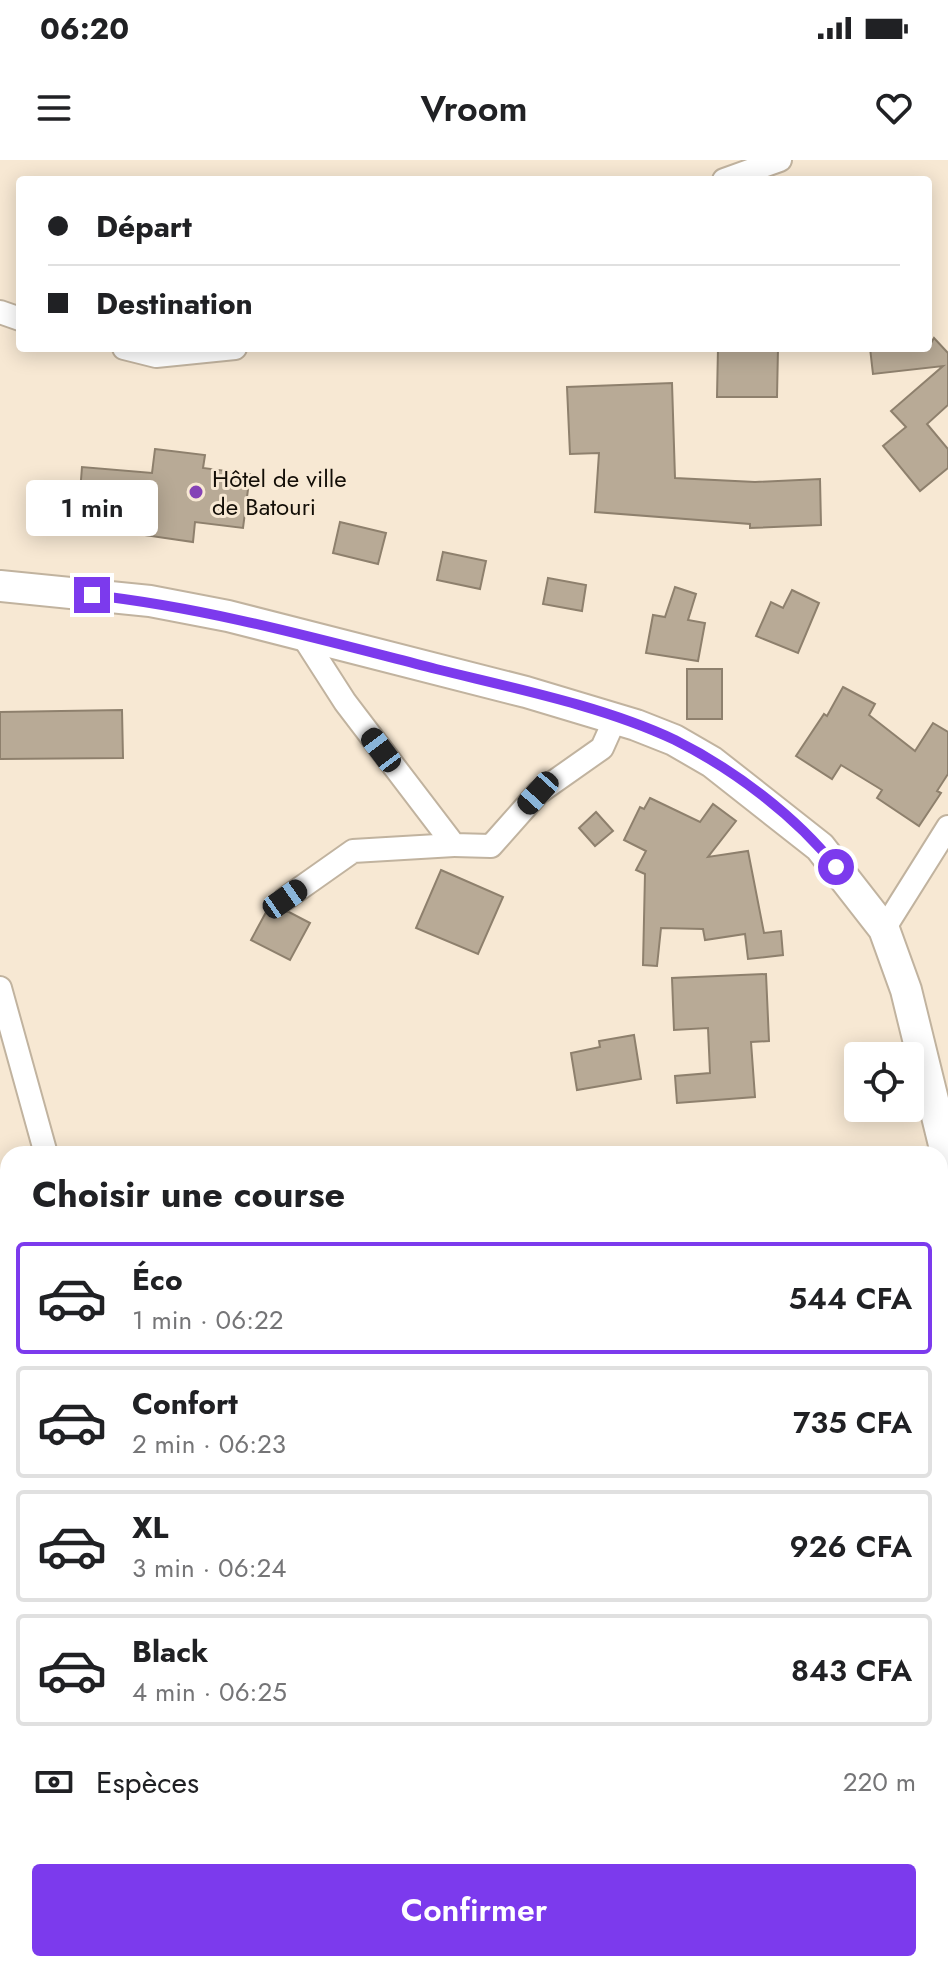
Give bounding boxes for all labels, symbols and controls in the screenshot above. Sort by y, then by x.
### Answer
text: 06:20 [40,7,129,50]
text: Vroom [420,82,528,134]
icon: menu [32,86,76,130]
icon: heart [872,86,916,130]
text: Départ [96,205,192,248]
text: Destination [96,282,253,325]
place label: Hôtel de ville de Batouri [212,461,347,524]
callout: 1 min [26,479,158,535]
marker: Hôtel de ville de Batouri [187,483,205,501]
text: 1 min [60,489,124,527]
route end [74,577,110,613]
car [357,724,405,776]
car [513,767,563,819]
route start [818,849,854,885]
car [258,875,312,923]
map controls [844,1042,924,1122]
button: locate [844,1042,924,1122]
text: Choisir une course [32,1168,345,1220]
text: Éco [132,1258,183,1301]
icon: car [36,1262,108,1334]
text: 544 CFA [788,1277,912,1320]
text: 1 min · 06:22 [132,1301,284,1339]
text: Confort [132,1382,238,1425]
icon: car [36,1386,108,1458]
text: 735 CFA [793,1401,912,1444]
text: 2 min · 06:23 [132,1425,286,1463]
text: XL [132,1506,168,1549]
icon: car [36,1510,108,1582]
text: 926 CFA [790,1525,912,1568]
text: 3 min · 06:24 [132,1549,286,1587]
text: Black [132,1630,208,1673]
icon: car [36,1634,108,1706]
text: 843 CFA [791,1649,912,1692]
text: 4 min · 06:25 [132,1673,287,1711]
icon: cash [32,1760,76,1804]
text: Espèces [96,1761,199,1804]
text: 220 m [843,1763,916,1801]
button: Confirmer [32,1864,916,1956]

